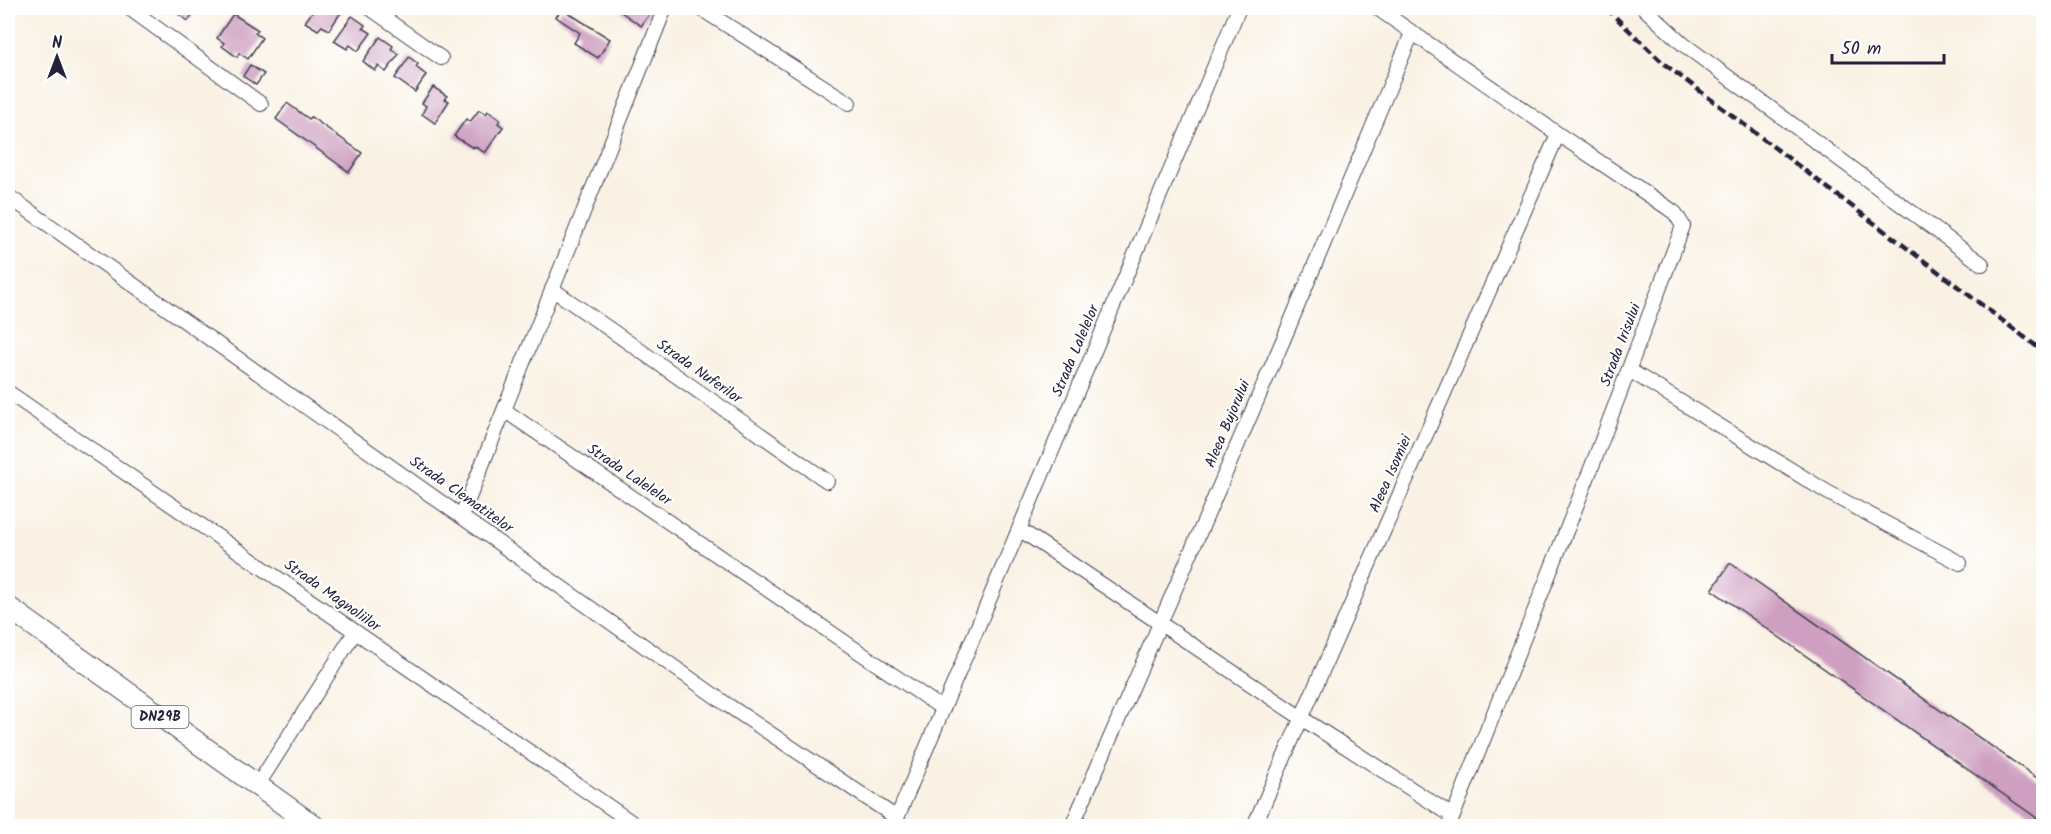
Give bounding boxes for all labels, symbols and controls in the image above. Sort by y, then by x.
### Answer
north arrow [27,27,87,87]
scale bar [1832,27,1944,65]
text: N [52,31,62,56]
text: 50 m [1841,35,1881,64]
street label: Strada Irisului [1594,298,1648,390]
street label: Strada Lalelelor [1046,300,1107,401]
street label: Strada Nuferilor [651,333,748,411]
street label: Aleea Bujorului [1199,375,1258,472]
street label: Aleea Isomiei [1363,430,1419,517]
street label: Strada Lalelelor [582,438,677,513]
street label: Strada Clematitelor [404,450,519,540]
street label: Strada Magnoliilor [279,554,386,639]
road number: DN29B [132,706,188,728]

